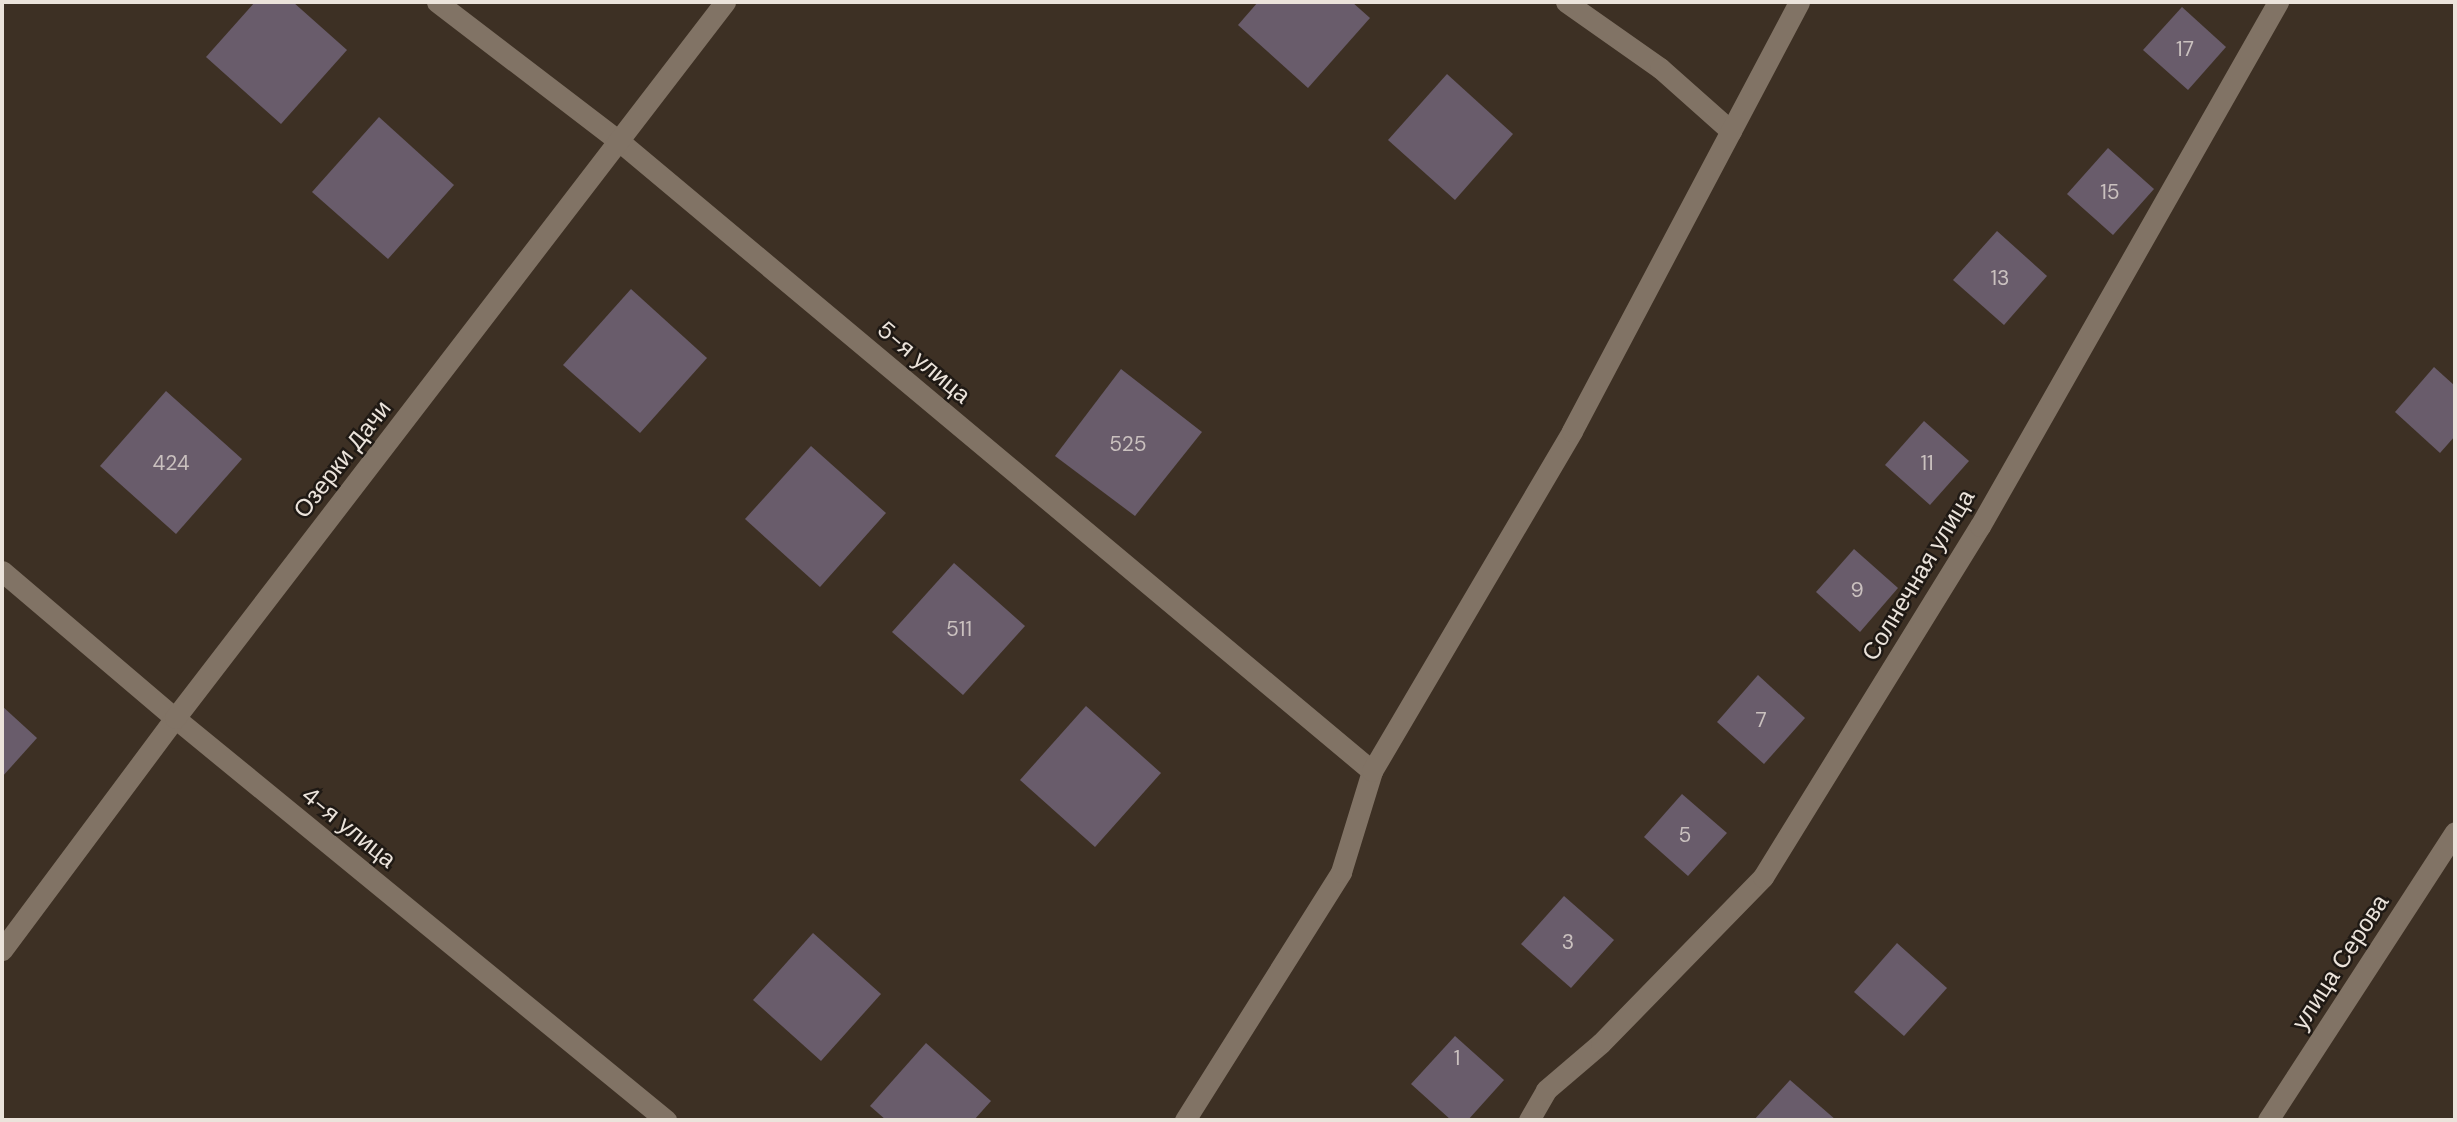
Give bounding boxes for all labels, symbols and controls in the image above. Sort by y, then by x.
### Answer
house number: 17 [2176,36,2194,62]
house number: 15 [2100,179,2120,205]
house number: 13 [1991,265,2009,291]
street label: 5-я улица [871,315,977,409]
street label: Озерки Дачи [287,394,397,524]
house number: 525 [1109,431,1147,457]
house number: 424 [152,450,190,476]
house number: 11 [1920,450,1934,476]
street label: Солнечная улица [1856,484,1980,666]
house number: 9 [1850,577,1864,603]
house number: 511 [946,616,972,642]
house number: 7 [1755,707,1767,733]
street label: 4-я улица [296,780,402,874]
house number: 5 [1679,822,1691,848]
street label: улица Серова [2286,889,2394,1035]
house number: 3 [1562,929,1574,955]
house number: 1 [1454,1045,1460,1071]

